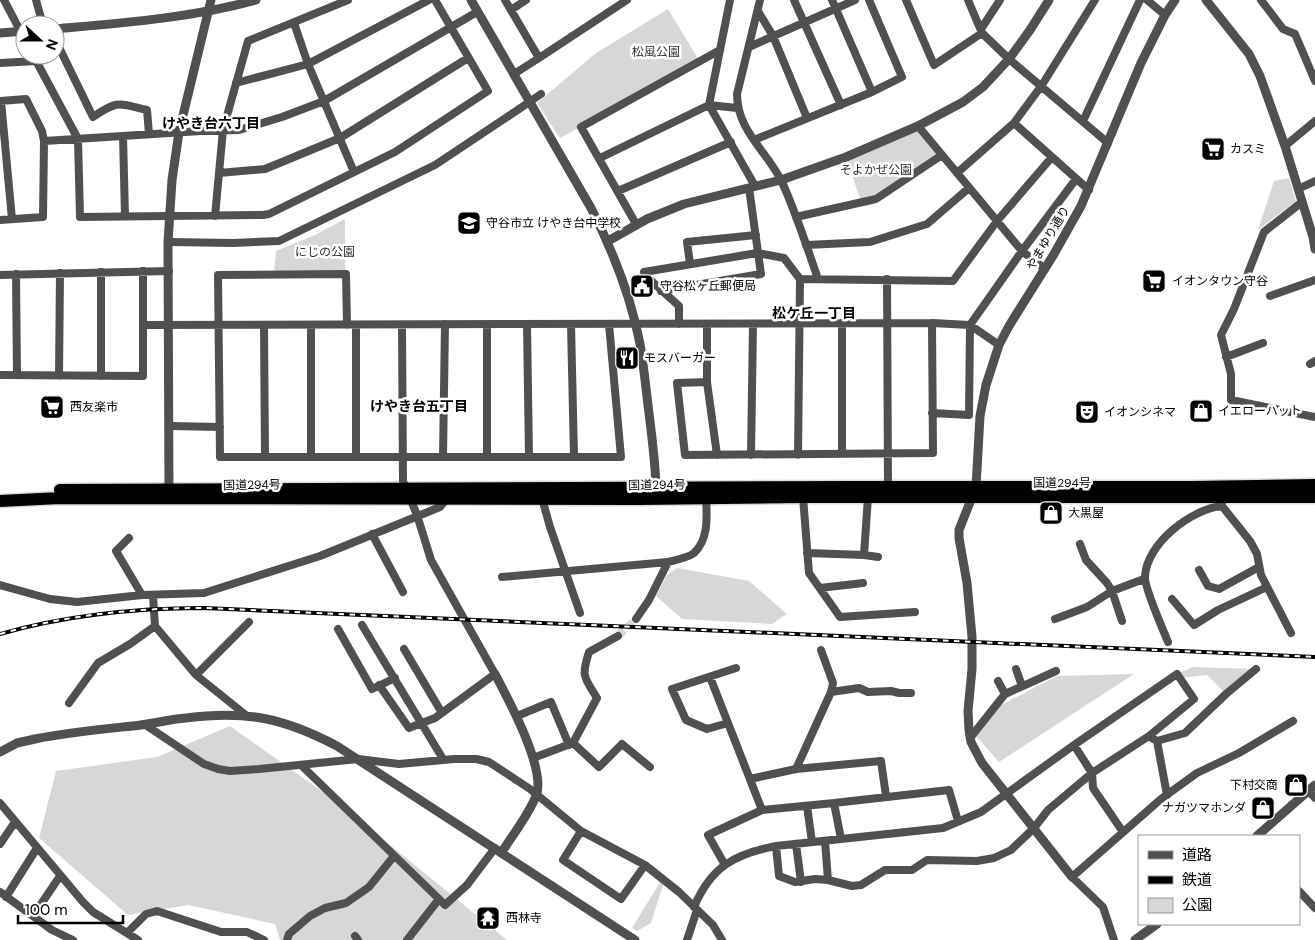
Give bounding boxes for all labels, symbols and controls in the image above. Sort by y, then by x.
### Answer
north arrow [15,15,65,65]
text: N [42,37,62,53]
park label: 松風公園 [632,44,680,60]
district label: けやき台六丁目 [162,114,260,132]
supermarket icon: カスミ [1200,136,1226,162]
place label: カスミ [1230,141,1266,157]
park label: そよかぜ公園 [840,162,912,178]
street label: やまゆり通り [1023,203,1073,273]
school or university icon: 守谷市立 けやき台中学校 [456,210,482,236]
place label: 守谷市立 けやき台中学校 [486,215,621,231]
park label: にじの公園 [295,244,355,260]
supermarket icon: イオンタウン守谷 [1141,268,1167,294]
public building icon: 守谷松ヶ丘郵便局 [629,273,655,299]
place label: イオンタウン守谷 [1172,273,1268,289]
place label: 守谷松ヶ丘郵便局 [660,278,756,294]
district label: 松ケ丘一丁目 [772,304,856,322]
restaurant icon: モスバーガー [614,345,640,371]
place label: モスバーガー [644,350,716,366]
supermarket icon: 西友楽市 [39,394,65,420]
district label: けやき台五丁目 [370,397,468,415]
shop icon: イエローハット [1188,398,1214,424]
place label: 西友楽市 [70,399,118,415]
theatre icon: イオンシネマ [1074,399,1100,425]
place label: イエローハット [1218,403,1302,419]
place label: イオンシネマ [1104,404,1176,420]
street label: 国道294号 [1033,475,1091,491]
street label: 国道294号 [223,476,281,494]
street label: 国道294号 [628,476,686,494]
shop icon: 大黒屋 [1038,500,1064,526]
place label: 大黒屋 [1068,505,1104,521]
shop icon: 下村交商 [1283,772,1309,798]
place label: 下村交商 [1230,777,1278,793]
shop icon: ナガツマホンダ [1250,795,1276,821]
place label: ナガツマホンダ [1162,800,1246,816]
legend [1138,835,1300,925]
text: 道路 [1182,845,1212,865]
text: 鉄道 [1182,870,1212,890]
scale bar [18,892,122,924]
text: 公園 [1182,895,1212,915]
text: 100 m [25,900,68,920]
temple icon: 西林寺 [475,905,501,931]
place label: 西林寺 [506,910,542,926]

